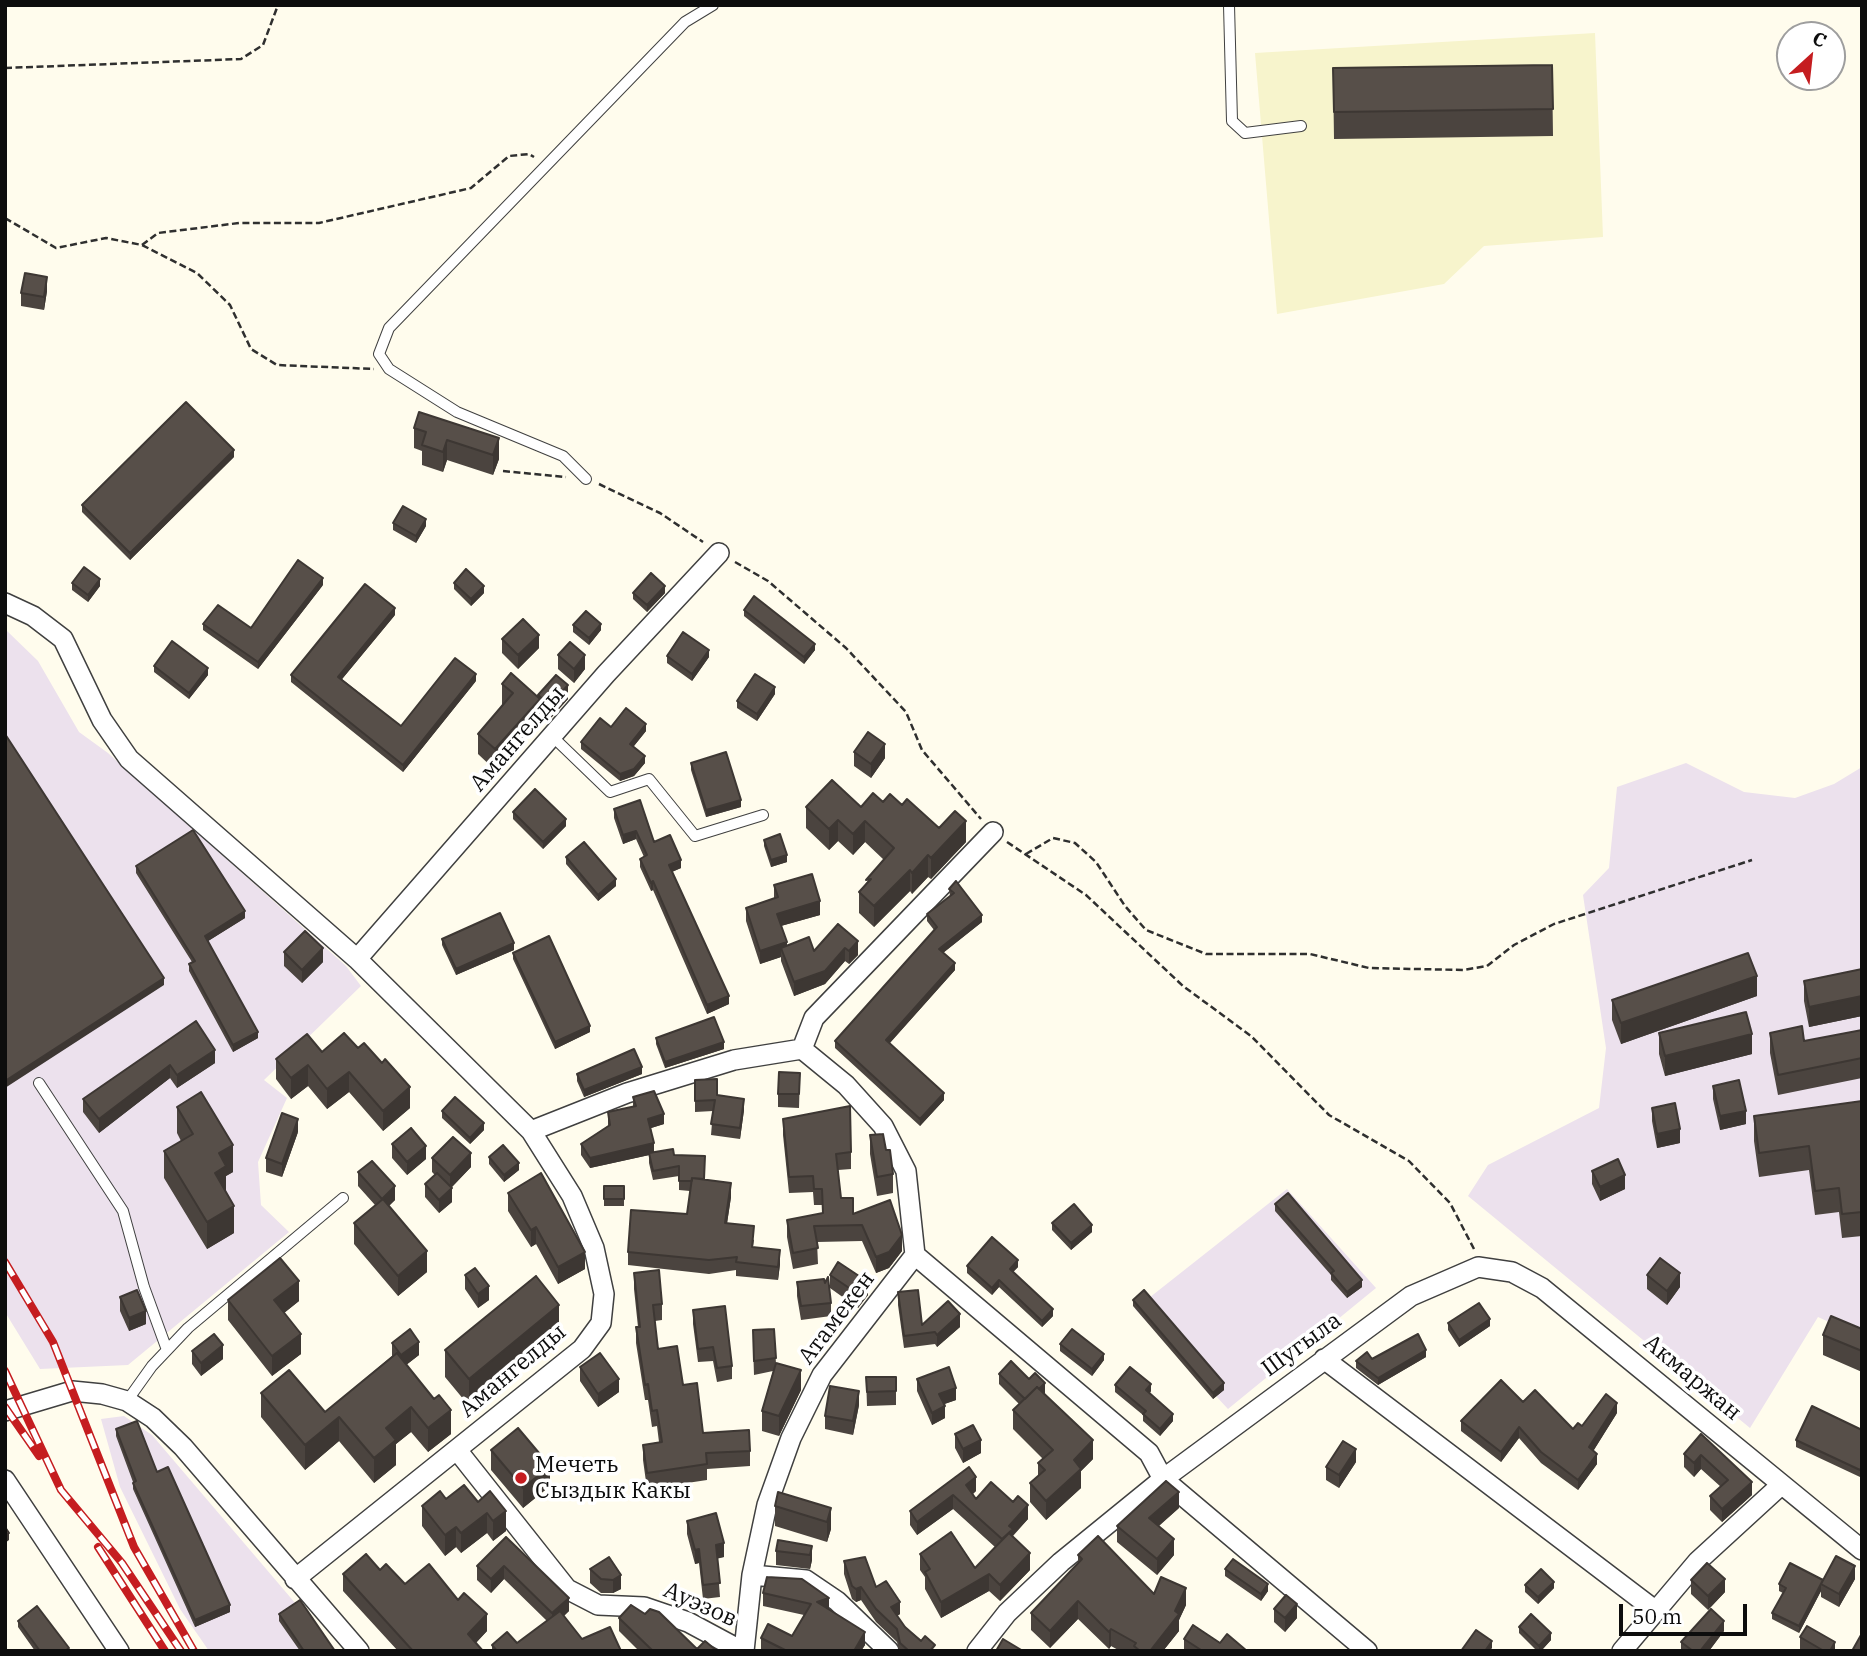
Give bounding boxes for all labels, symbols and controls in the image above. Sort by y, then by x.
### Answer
north arrow [1776,21,1846,91]
text: С [1809,26,1831,53]
street label: Амангелды [465,681,571,797]
street label: Атамекен [793,1266,881,1370]
street label: Шугыла [1257,1307,1347,1383]
street label: Амангелды [454,1318,572,1424]
street label: Акмаржан [1638,1329,1746,1427]
place label: Мечеть Сыздык Какы [535,1451,691,1505]
marker: Мечеть Сыздык Какы [513,1470,529,1486]
street label: Ауэзов [659,1577,741,1633]
scale bar [1622,1590,1750,1634]
text: 50 m [1632,1602,1682,1630]

